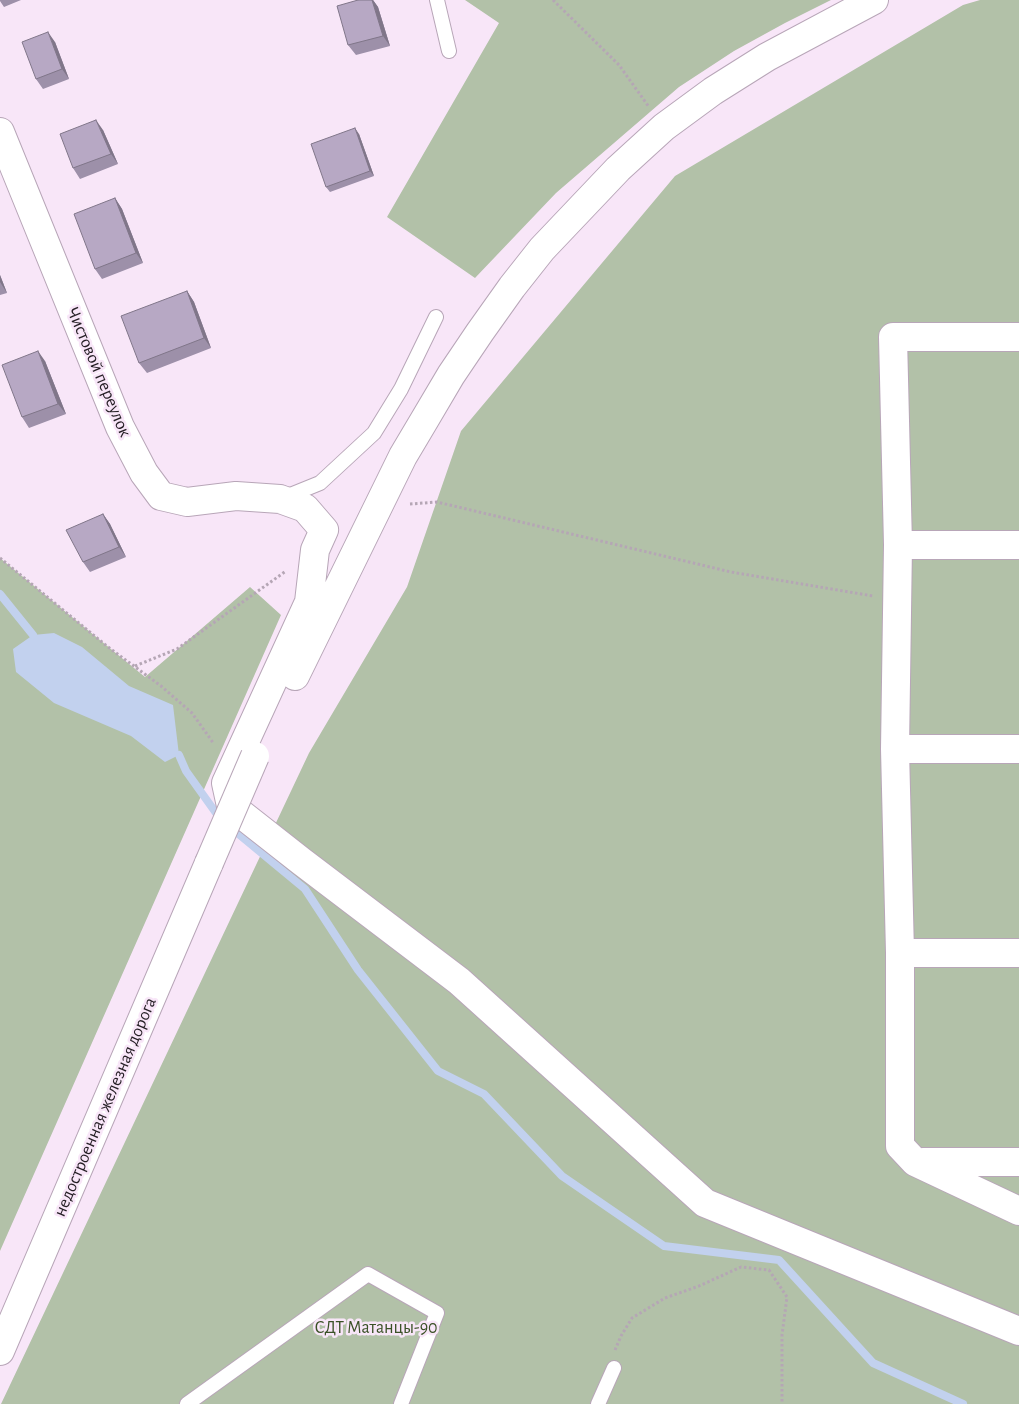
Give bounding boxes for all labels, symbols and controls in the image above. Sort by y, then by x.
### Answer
street label: Чистовой переулок [62,304,136,440]
street label: недостроенная железная дорога [49,994,161,1220]
park label: СДТ Матанцы-90 [314,1317,438,1339]

